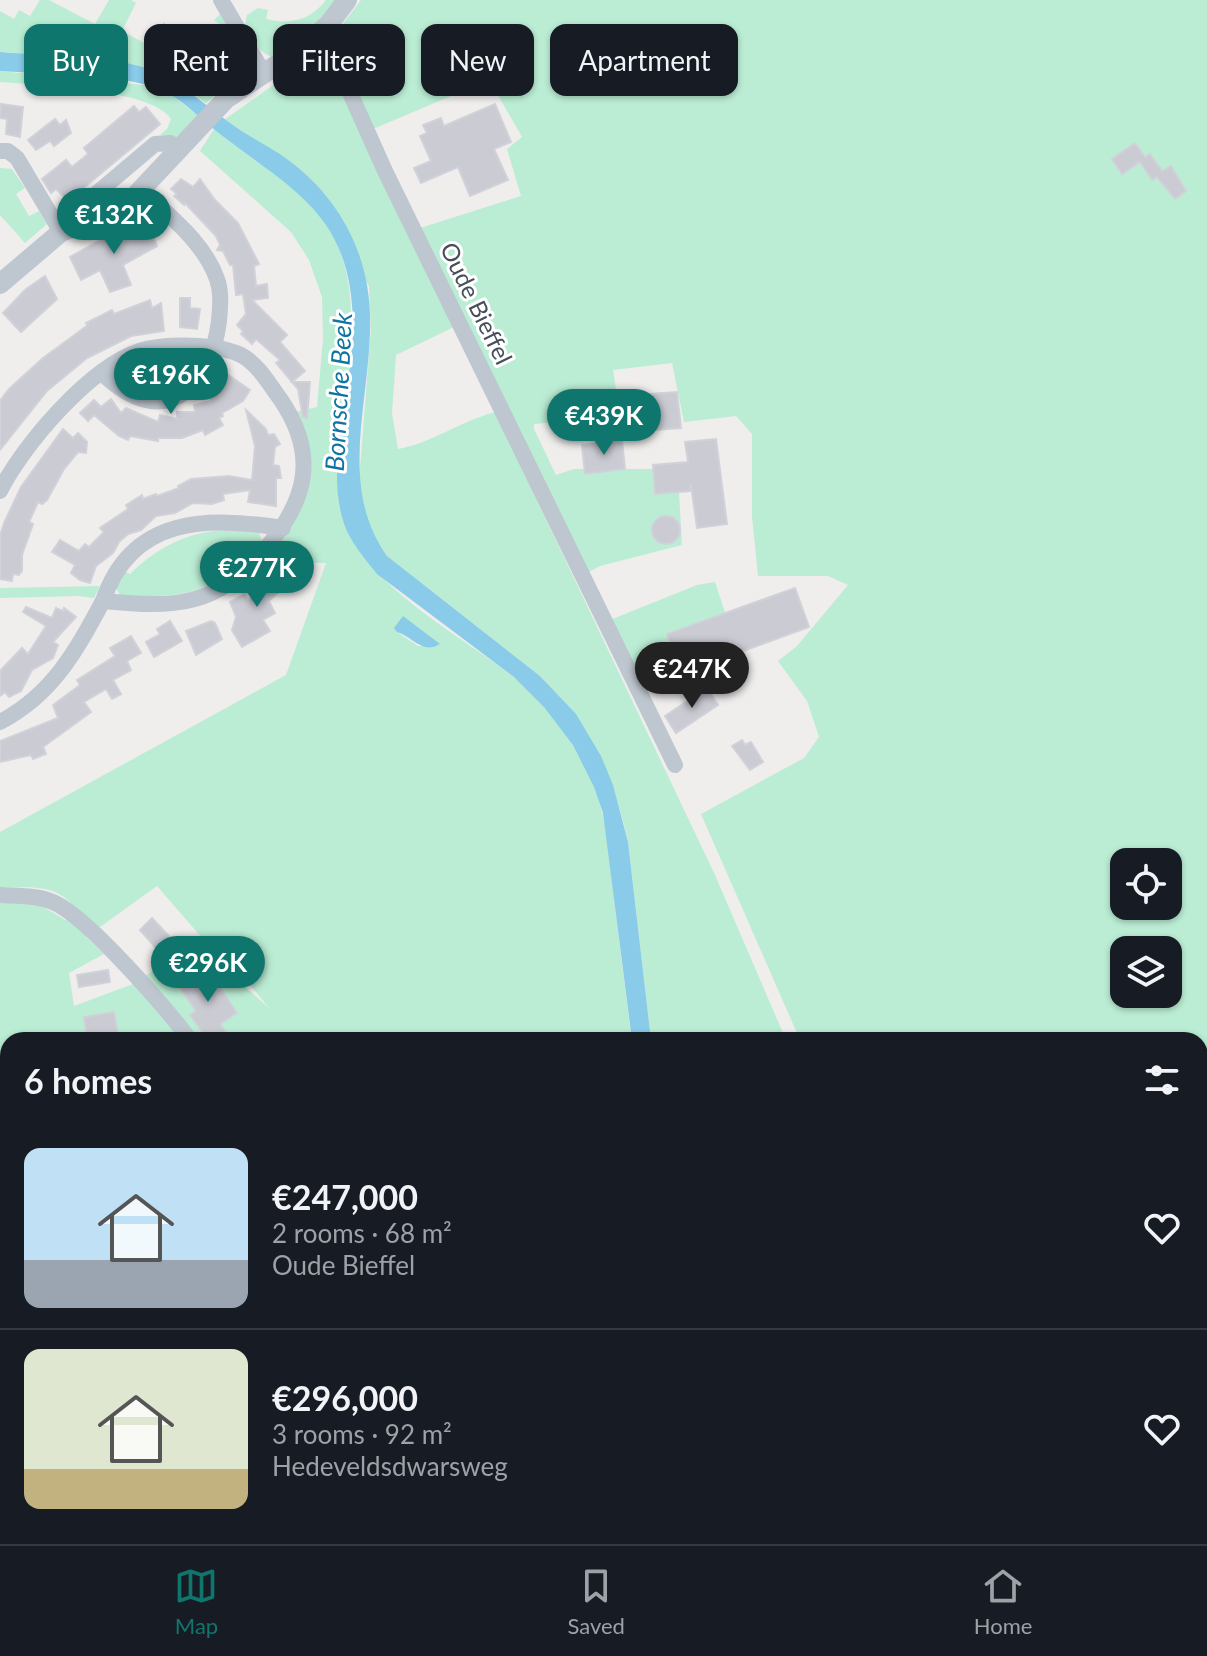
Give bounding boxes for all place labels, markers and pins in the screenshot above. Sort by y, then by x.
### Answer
pin: €132K [58,188,170,256]
pin: €196K [115,348,227,416]
pin: €439K [548,389,660,457]
pin: €277K [201,541,313,609]
pin: €247K [636,642,748,710]
pin: €296K [152,936,264,1004]

